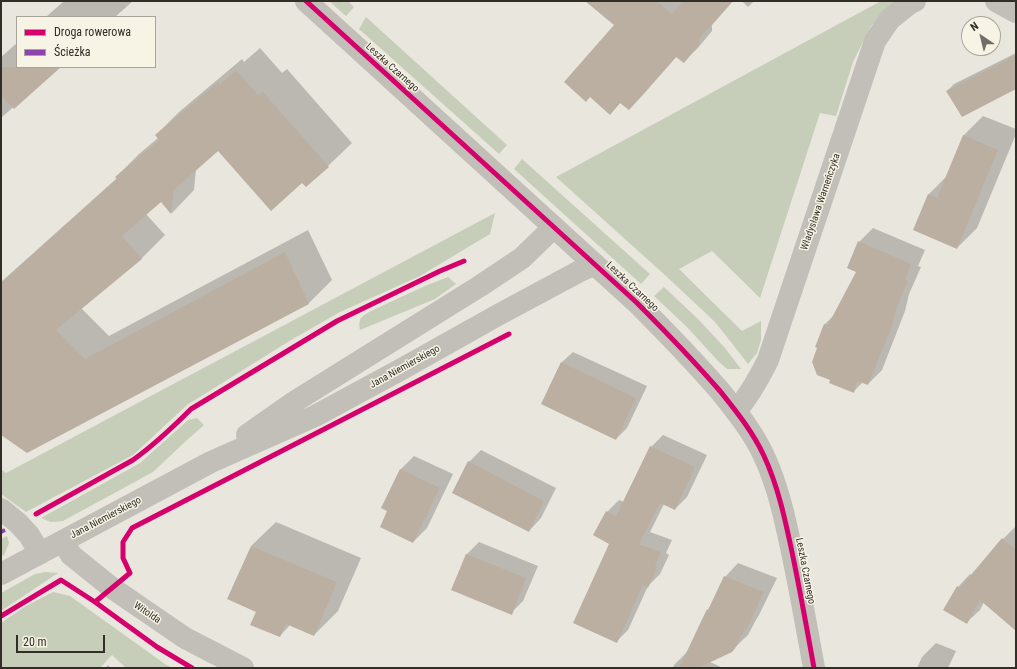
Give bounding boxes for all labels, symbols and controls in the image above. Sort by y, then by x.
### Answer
legend [16,16,156,68]
north arrow [961,16,1001,56]
text: N [968,19,981,34]
text: Droga rowerowa [54,25,131,39]
street label: Leszka Czarnego [363,41,421,95]
text: Ścieżka [54,45,91,59]
street label: Władysława Warneńczyka [799,152,843,252]
street label: Leszka Czarnego [603,260,661,314]
street label: Jana Niemierskiego [368,343,442,391]
street label: Jana Niemierskiego [69,494,143,542]
street label: Leszka Czarnego [793,537,817,605]
street label: Witolda [131,600,163,626]
scale bar [18,627,107,653]
text: 20 m [23,635,47,649]

